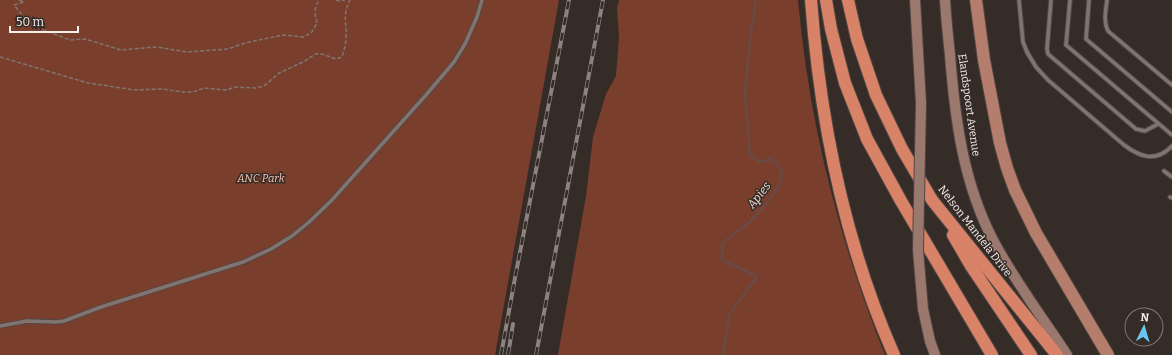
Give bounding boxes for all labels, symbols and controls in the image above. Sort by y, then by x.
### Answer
scale bar [10,8,78,34]
text: 50 m [16,15,45,29]
street label: Elandspoort Avenue [955,53,983,157]
park label: ANC Park [236,172,286,185]
water label: Apies [744,179,774,212]
street label: Nelson Mandela Drive [935,183,1015,279]
north arrow [1124,307,1164,347]
text: N [1140,311,1150,324]

